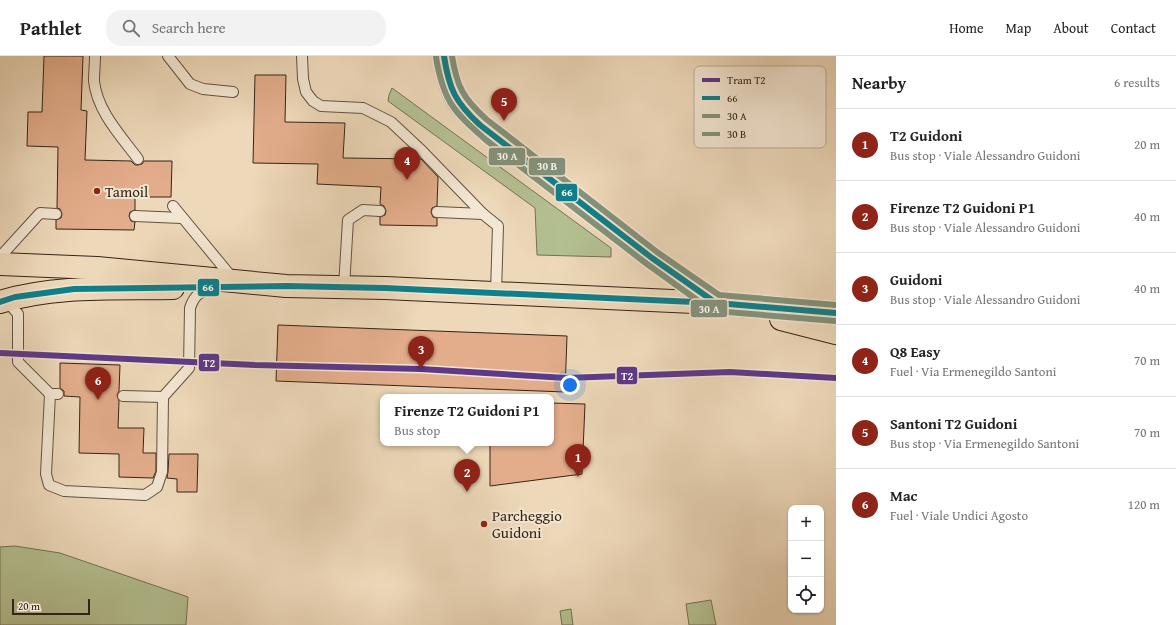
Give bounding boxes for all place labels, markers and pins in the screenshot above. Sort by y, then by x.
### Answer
pin: 5 [491,88,517,121]
pin: 4 [394,147,420,180]
place label: Tamoil [105,181,148,202]
marker: Tamoil [92,186,102,196]
pin: 3 [408,336,434,369]
pin: 6 [85,367,111,400]
pin: 1 [565,444,591,477]
pin: 2 [454,459,480,492]
place label: Parcheggio Guidoni [492,505,562,543]
marker: Parcheggio Guidoni [479,519,489,529]

